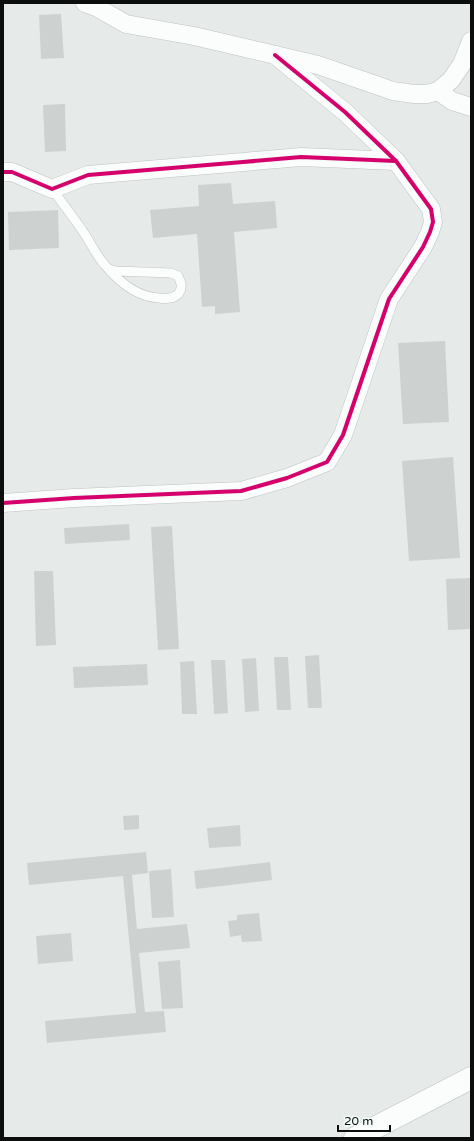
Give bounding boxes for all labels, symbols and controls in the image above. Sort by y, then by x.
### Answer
scale bar [338,1107,390,1133]
text: 20 m [344,1114,373,1128]

